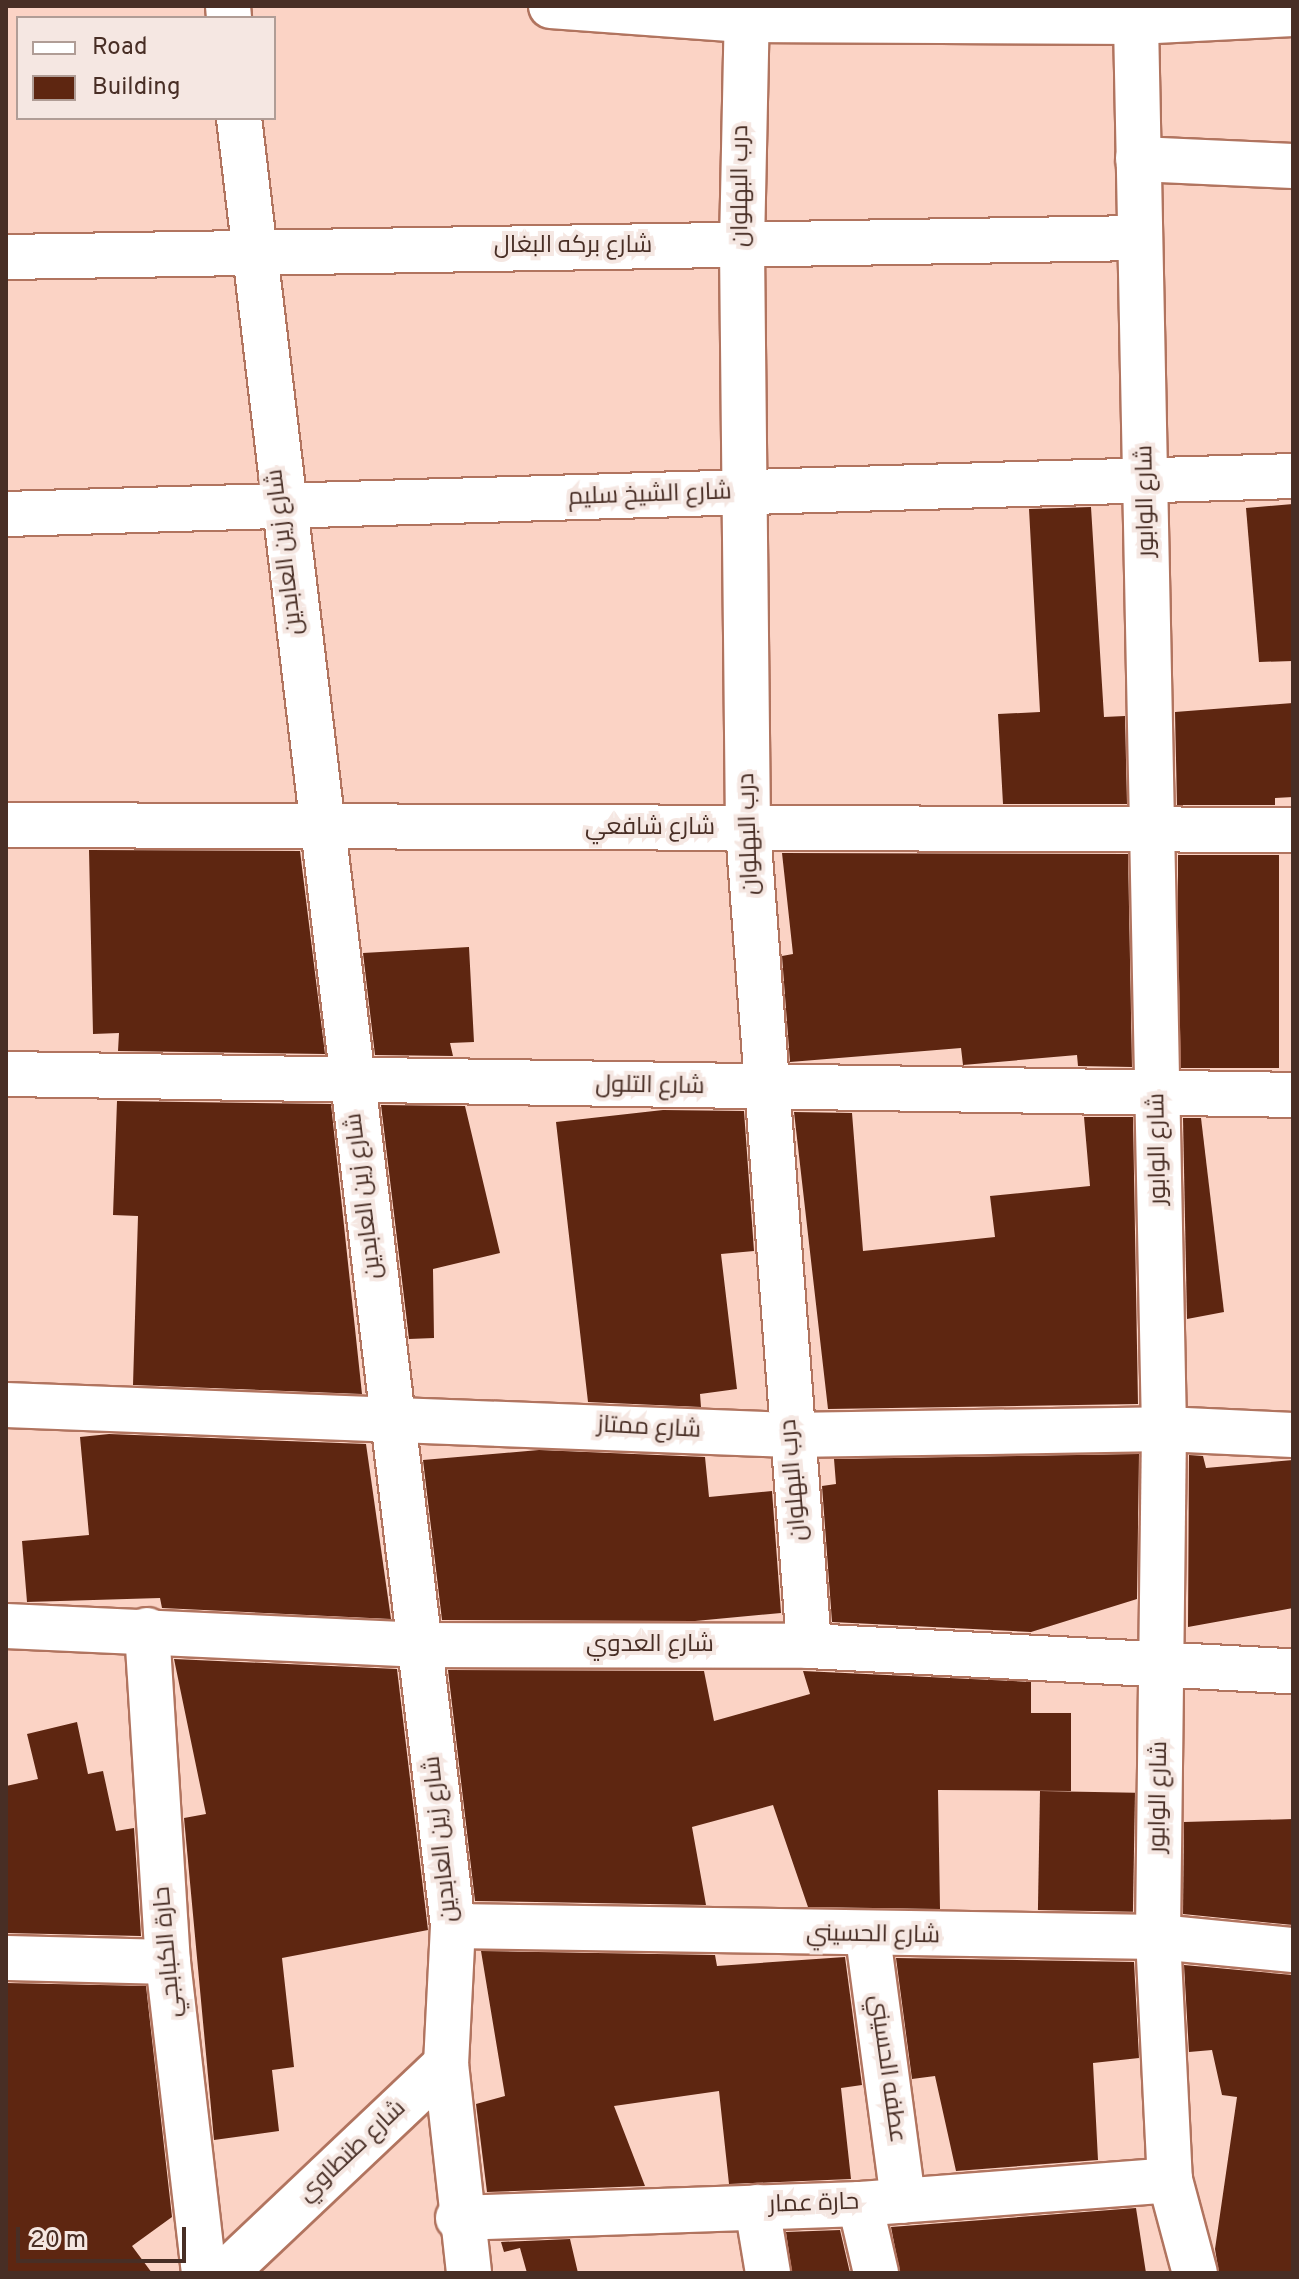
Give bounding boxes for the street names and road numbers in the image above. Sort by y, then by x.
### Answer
street label: درب البهلوان [728,125,756,247]
street label: شارع بركه البغال [494,233,652,261]
street label: شارع الوابور [1132,445,1162,557]
street label: شارع زين العابدين [262,467,310,637]
street label: شارع الشيخ سليم [568,479,732,513]
street label: درب البهلوان [733,772,767,896]
street label: شارع شافعي [585,815,715,843]
street label: شارع التلول [595,1072,705,1102]
street label: شارع الوابور [1144,1093,1174,1205]
street label: شارع زين العابدين [341,1111,389,1281]
street label: شارع ممتاز [596,1412,702,1446]
street label: درب البهلوان [775,1418,815,1542]
street label: شارع العدوي [586,1632,714,1660]
street label: شارع الوابور [1145,1741,1175,1853]
street label: شارع زين العابدين [419,1754,465,1924]
street label: حارة الكبابجي [149,1885,189,2019]
street label: شارع الحسيني [806,1920,940,1952]
street label: عطفه الحسيني [861,1993,911,2145]
street label: شارع طنطاوي [293,2095,413,2209]
street label: حارة عمار [768,2189,860,2221]

